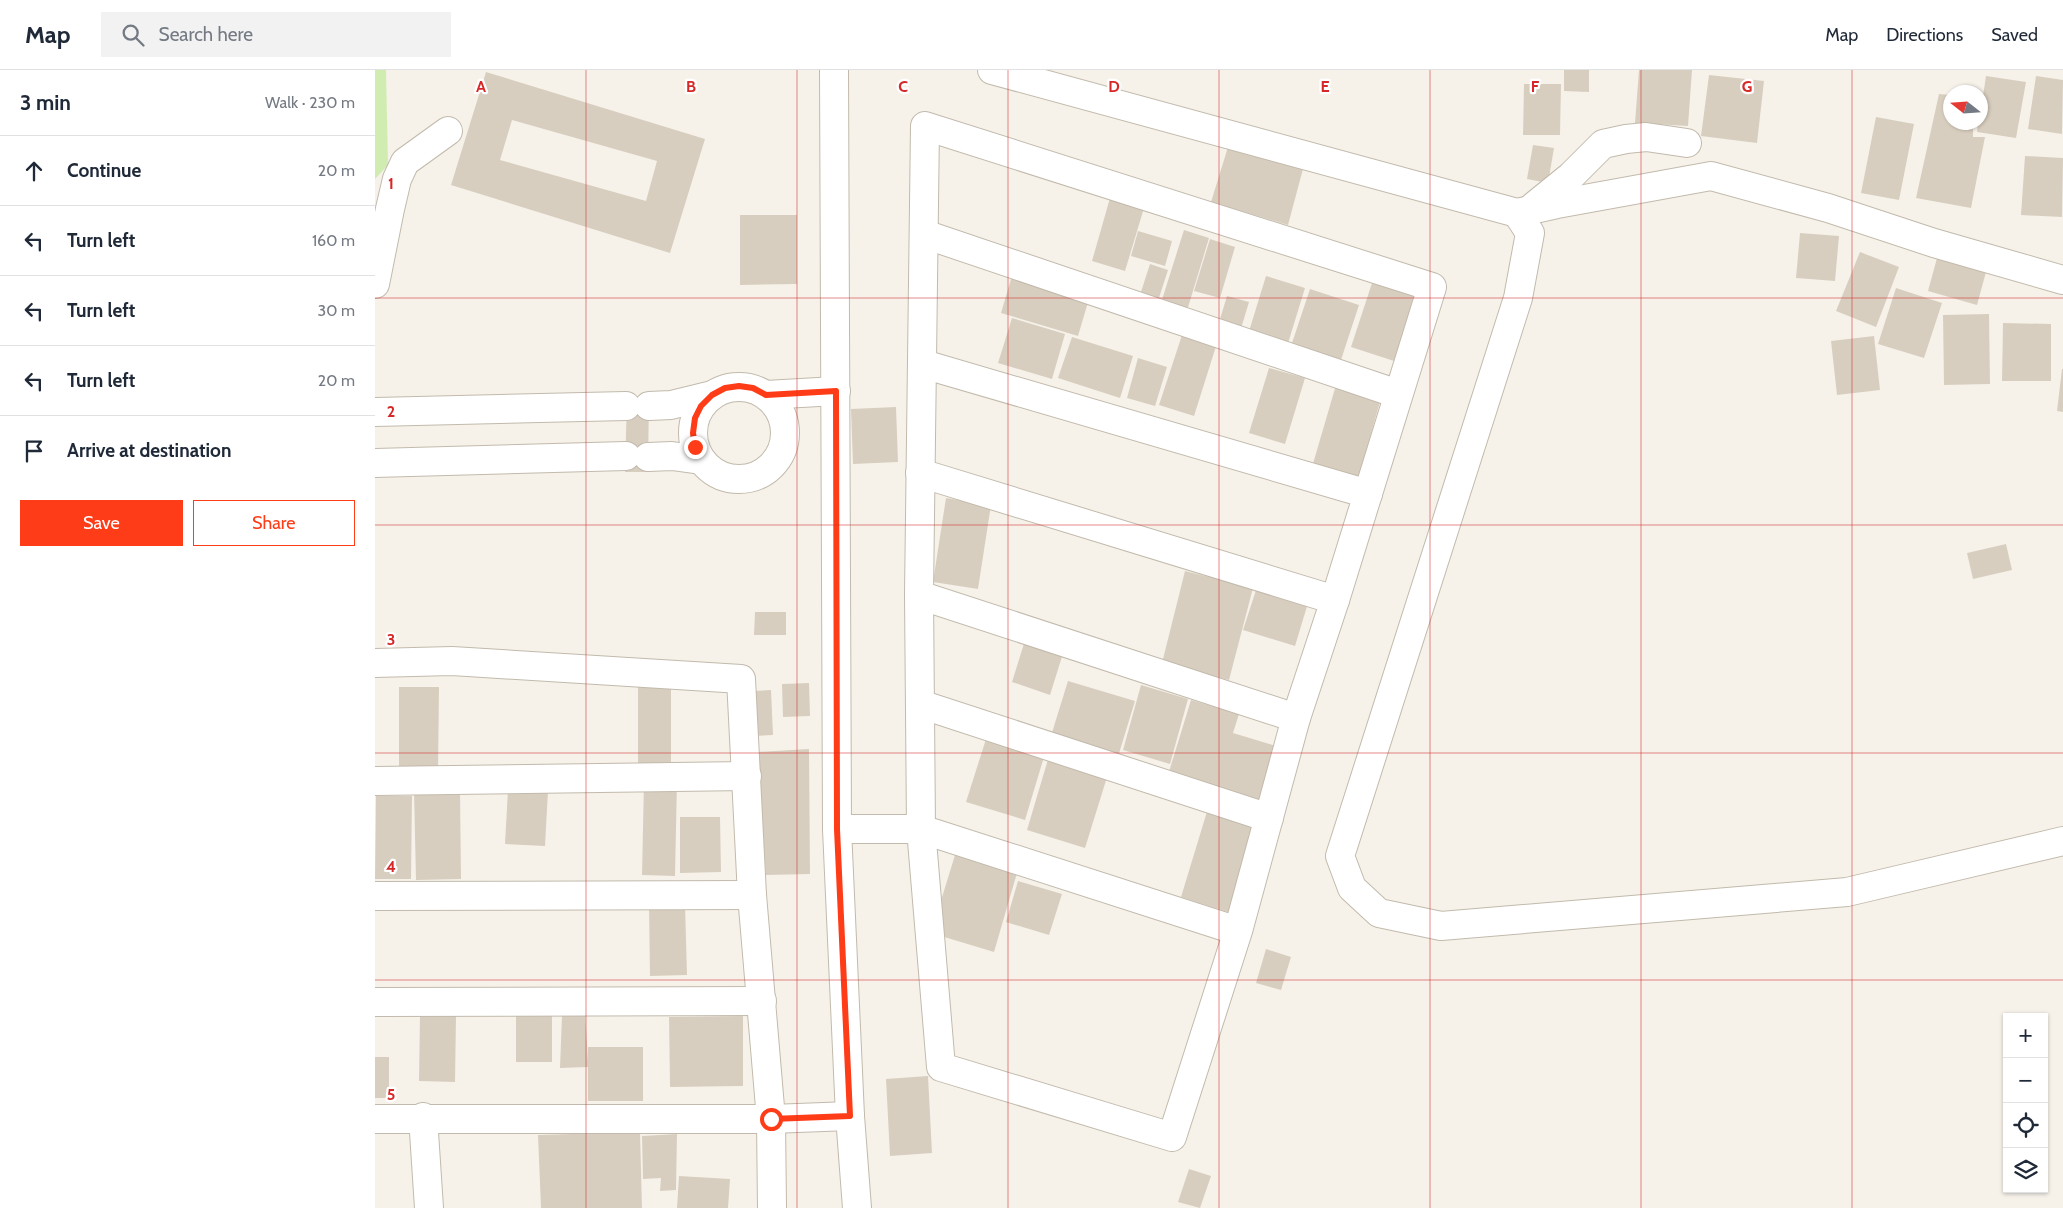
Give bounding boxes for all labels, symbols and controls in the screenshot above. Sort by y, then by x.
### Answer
search box [101,12,451,57]
text: Map [25,20,71,49]
icon: search [119,21,147,49]
text: Search here [159,23,253,46]
text: Map [1825,24,1858,46]
text: Directions [1886,24,1963,46]
text: Saved [1991,24,2038,46]
text: A [476,77,486,96]
text: B [686,77,696,96]
text: C [898,77,908,96]
text: D [1108,77,1120,96]
text: E [1320,77,1330,96]
text: F [1531,77,1540,96]
text: G [1742,77,1752,96]
north arrow [1943,85,1988,130]
text: 3 min [20,90,71,115]
text: Walk · 230 m [265,93,355,112]
icon: ahead [20,157,48,185]
text: Continue [67,159,141,182]
text: 20 m [318,161,355,180]
text: 1 [388,174,394,193]
icon: left [20,227,48,255]
text: Turn left [67,229,135,252]
text: 160 m [312,231,355,250]
icon: left [20,297,48,325]
text: Turn left [67,299,135,322]
text: 30 m [318,301,355,320]
icon: left [20,367,48,395]
text: Turn left [67,369,135,392]
text: 20 m [318,371,355,390]
text: 2 [387,402,395,421]
route end [684,436,707,459]
icon: arrive [20,437,48,465]
text: Arrive at destination [67,439,231,462]
button: Save [20,500,183,546]
button: Share [193,500,355,546]
text: 3 [387,630,395,649]
text: 4 [386,857,396,876]
map controls [2003,1013,2048,1193]
button: + [2003,1013,2048,1058]
button: − [2003,1058,2048,1103]
text: 5 [387,1085,395,1104]
button: locate [2003,1103,2048,1148]
route start [760,1108,783,1131]
button: layers [2003,1148,2048,1193]

